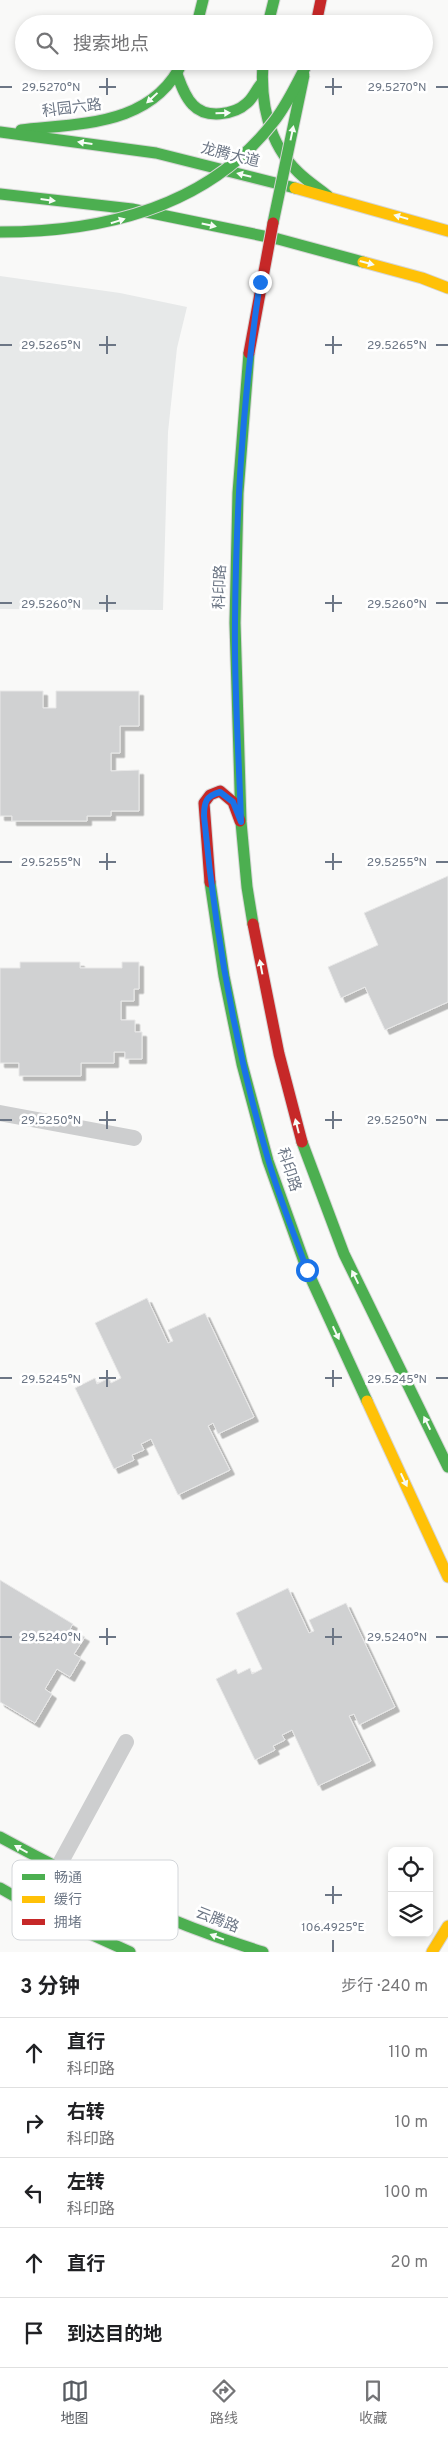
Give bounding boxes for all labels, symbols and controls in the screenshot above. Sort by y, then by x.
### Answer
search box [15,15,433,70]
icon: search [33,29,61,57]
text: 搜索地点 [73,33,149,57]
text: 29.5270°N [22,80,80,96]
text: 29.5270°N [368,80,426,96]
one-way arrow [147,92,159,104]
street label: 科园六路 [41,96,103,122]
one-way arrow [215,109,231,117]
one-way arrow [288,126,296,141]
one-way arrow [77,139,93,147]
street label: 龙腾大道 [199,139,262,172]
one-way arrow [237,171,252,179]
one-way arrow [41,196,57,204]
one-way arrow [394,212,409,220]
one-way arrow [110,216,125,224]
one-way arrow [201,221,216,229]
one-way arrow [359,259,374,267]
route end [249,271,272,294]
text: 29.5265°N [21,338,81,354]
text: 29.5265°N [367,338,427,354]
street label: 科印路 [211,564,231,610]
text: 29.5260°N [21,597,81,613]
text: 29.5260°N [367,597,427,613]
text: 29.5255°N [21,855,81,871]
text: 29.5255°N [367,855,427,871]
one-way arrow [256,959,264,975]
text: 29.5250°N [21,1113,81,1129]
text: 29.5250°N [367,1113,427,1129]
one-way arrow [293,1118,301,1133]
street label: 科印路 [272,1146,304,1194]
route start [296,1259,319,1282]
one-way arrow [351,1270,359,1284]
one-way arrow [332,1326,340,1340]
text: 29.5245°N [21,1372,81,1388]
text: 29.5245°N [367,1372,427,1388]
one-way arrow [422,1416,430,1430]
one-way arrow [400,1473,408,1487]
text: 29.5240°N [21,1630,81,1646]
text: 29.5240°N [367,1630,427,1646]
one-way arrow [15,1844,28,1853]
map controls [388,1847,433,1937]
button: locate [388,1847,433,1892]
legend [12,1860,178,1940]
text: 畅通 [54,1870,82,1887]
text: 缓行 [54,1892,82,1909]
button: layers [388,1892,433,1937]
street label: 云腾路 [193,1904,241,1938]
text: 拥堵 [54,1915,82,1932]
text: 106.4925°E [301,1920,365,1936]
one-way arrow [209,1933,224,1941]
text: 3 分钟 [20,1974,80,2001]
text: 步行 · 240 m [341,1977,428,1997]
text: 直行 [67,2031,105,2055]
icon: ahead [20,2039,48,2067]
text: 110 m [388,2043,428,2063]
text: 科印路 [67,2060,115,2080]
text: 右转 [67,2101,105,2125]
icon: right [20,2109,48,2137]
text: 10 m [394,2113,428,2133]
text: 科印路 [67,2130,115,2150]
text: 左转 [67,2171,105,2195]
icon: left [20,2179,48,2207]
text: 100 m [384,2183,428,2203]
text: 科印路 [67,2200,115,2220]
icon: ahead [20,2249,48,2277]
text: 直行 [67,2253,105,2277]
text: 20 m [391,2253,428,2273]
icon: arrive [20,2319,48,2347]
text: 到达目的地 [67,2323,162,2347]
tab: 地图 [61,2377,89,2428]
tab: 路线 [210,2377,238,2428]
tab: 收藏 [359,2377,387,2428]

